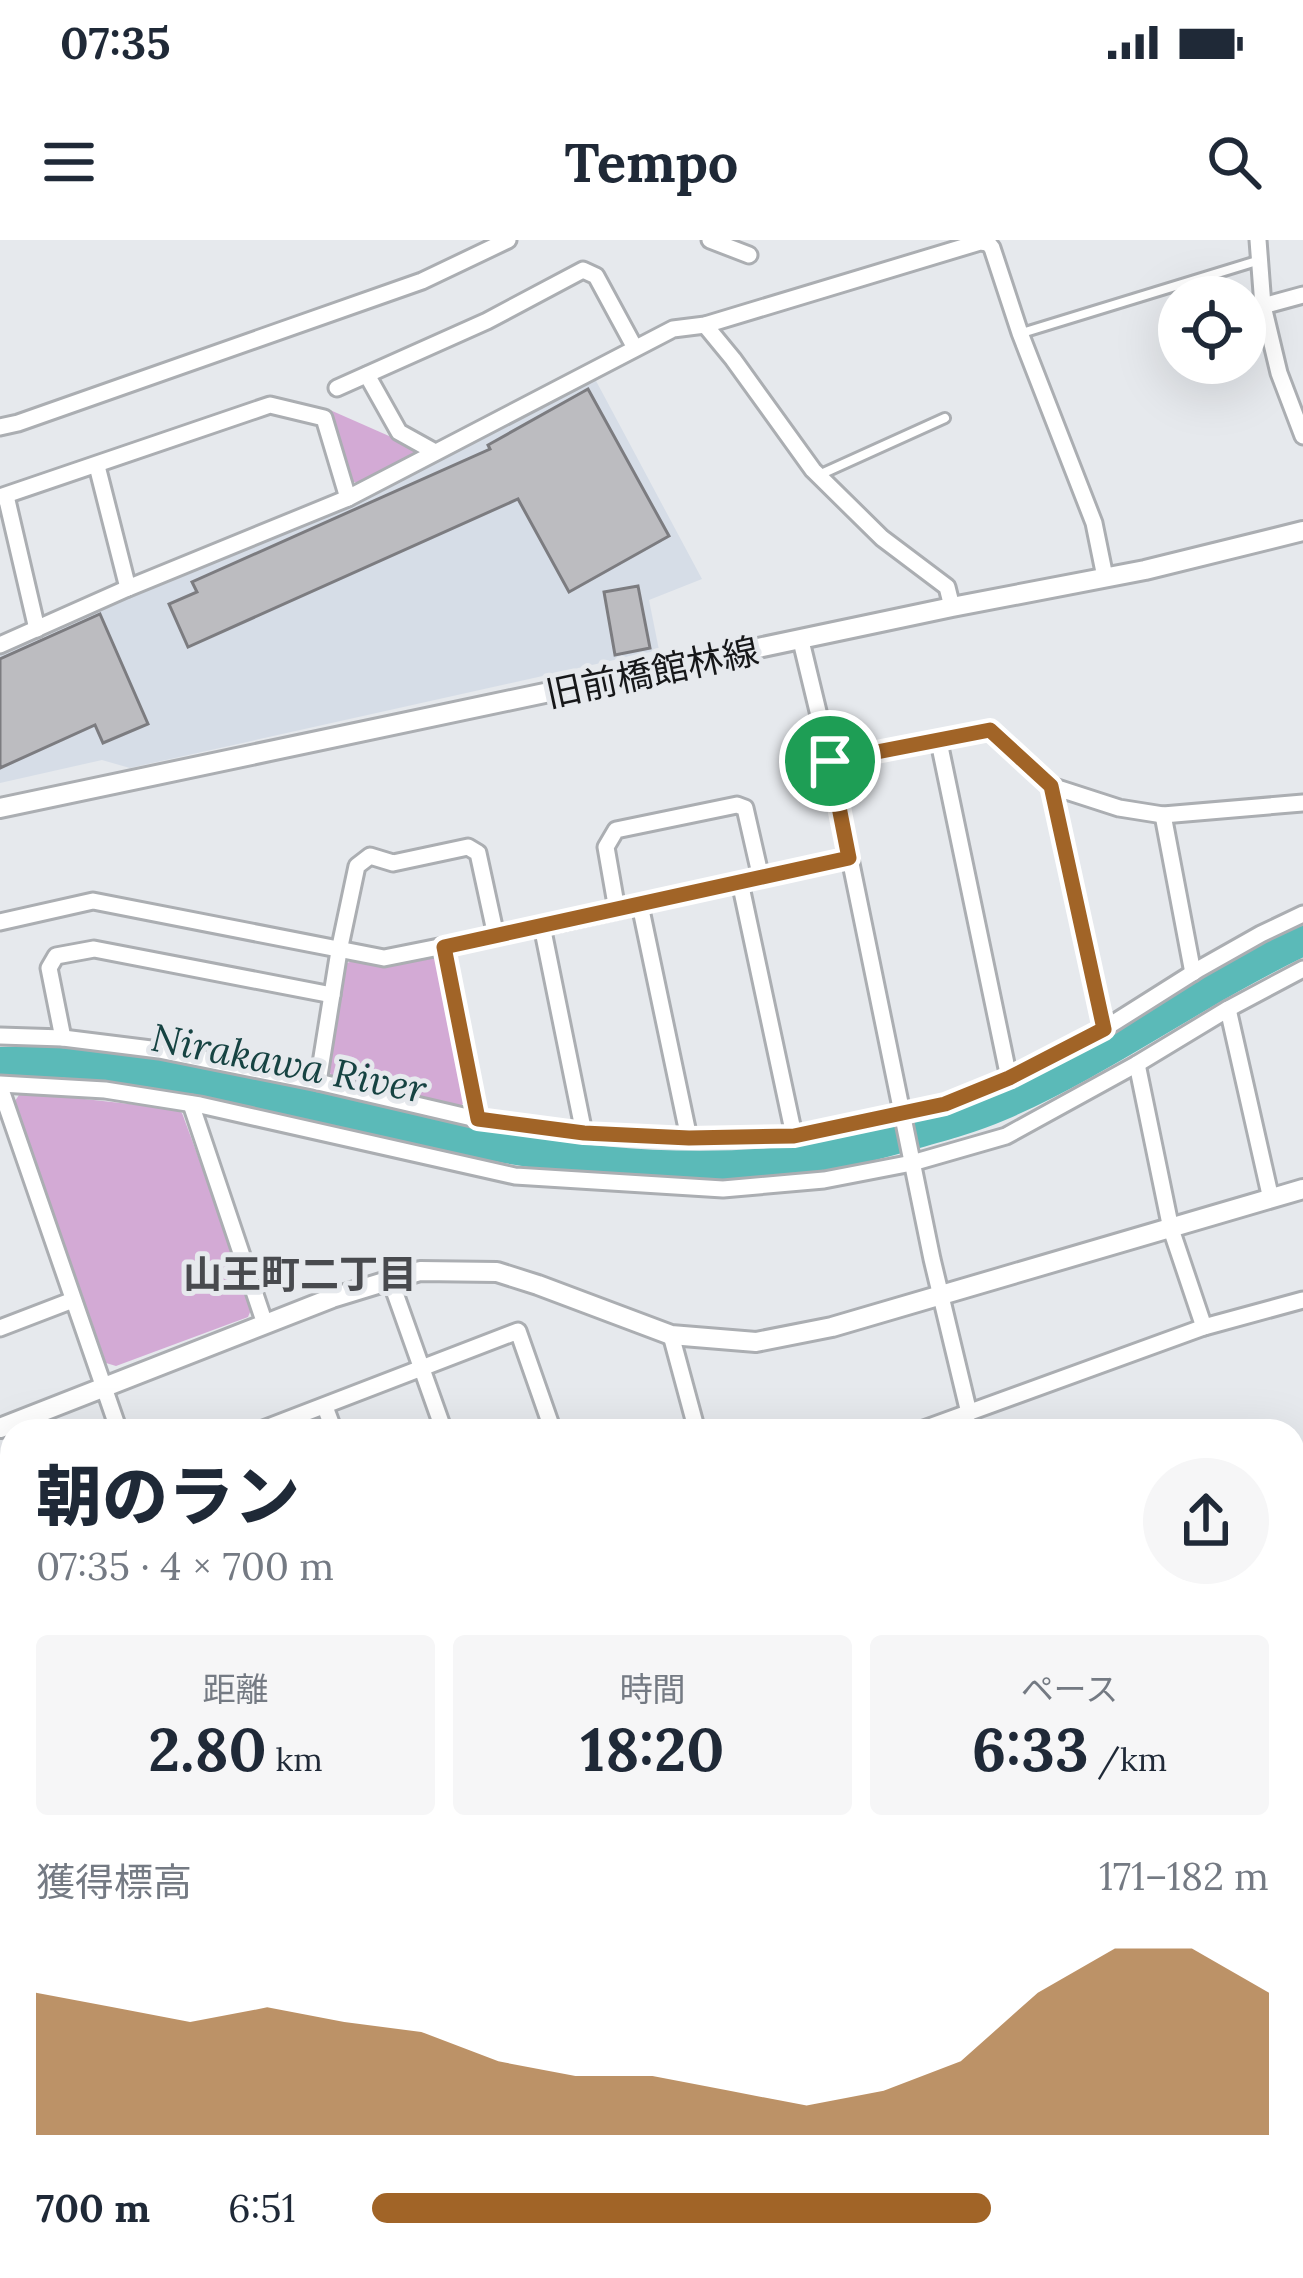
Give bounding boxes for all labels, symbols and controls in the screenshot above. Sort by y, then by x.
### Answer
text: 07:35 [60,14,170,71]
text: Tempo [565,128,738,197]
icon: menu [36,129,102,195]
icon: search [1201,129,1267,195]
map controls [1158,276,1266,384]
button: locate [1158,276,1266,384]
street label: 旧前橋館林線 [542,627,762,717]
pin [779,710,881,812]
icon: arrive [797,728,863,794]
water label: Nirakawa River [147,1012,431,1114]
district label: 山王町二丁目 [183,1249,417,1299]
text: 朝のラン [36,1454,300,1538]
button: share [1143,1458,1269,1584]
text: 07:35 · 4 × 700 m [36,1541,334,1591]
text: 距離 [203,1668,269,1710]
text: 時間 [620,1668,686,1710]
text: ペース [1021,1668,1118,1710]
text: 2.80 [148,1711,267,1787]
text: 18:20 [581,1711,724,1787]
text: 6:33 [972,1711,1089,1787]
text: km [267,1738,323,1780]
text: /km [1089,1738,1167,1780]
text: 171–182 m [1099,1851,1269,1901]
text: 獲得標高 [36,1857,192,1907]
text: 700 m [36,2183,150,2233]
text: 6:51 [228,2183,296,2233]

